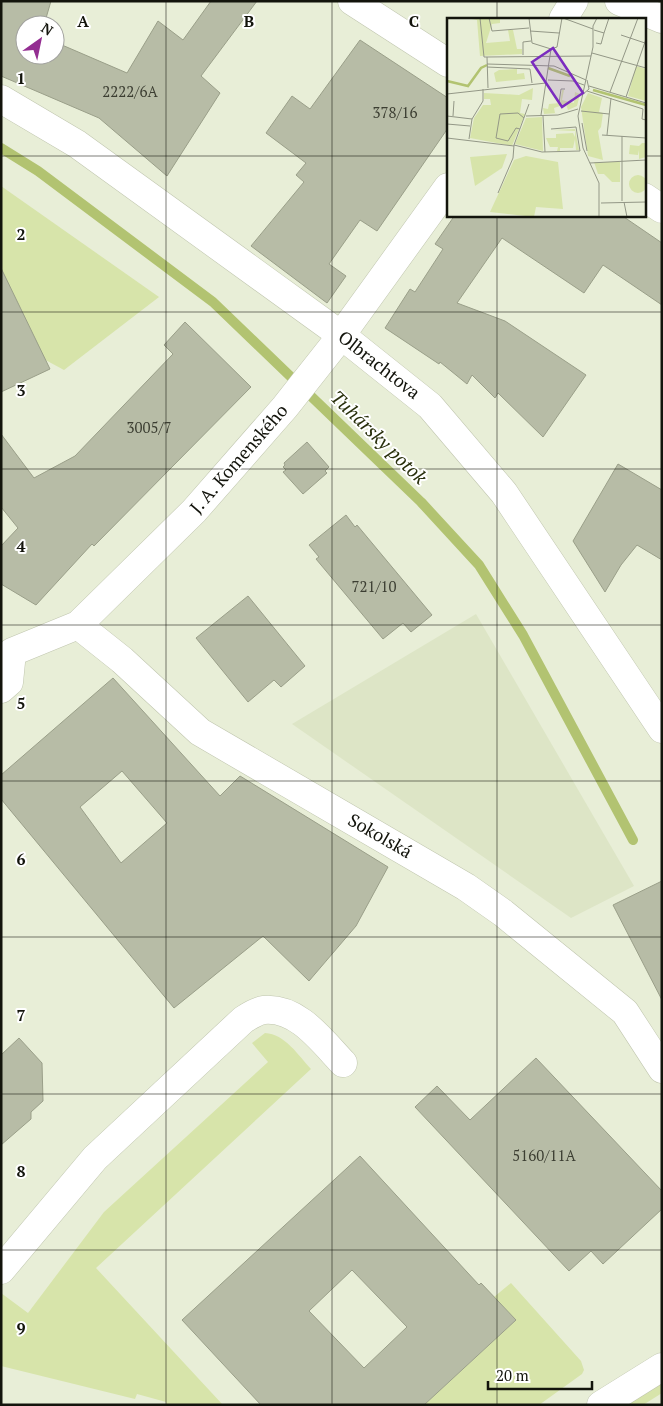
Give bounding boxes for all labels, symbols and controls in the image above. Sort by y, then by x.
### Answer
text: A [77,10,89,32]
text: B [244,10,254,32]
text: C [409,10,419,32]
north arrow [15,15,65,65]
text: N [38,18,57,40]
inset map [447,18,646,216]
text: 1 [16,67,26,89]
house number: 2222/6A [102,81,158,101]
house number: 378/16 [372,102,418,122]
text: 2 [16,223,26,245]
street label: Olbrachtova [334,325,426,404]
text: 3 [16,379,26,401]
water label: Tuhársky potok [326,384,434,490]
street label: J. A. Komenského [184,398,293,518]
house number: 3005/7 [126,417,172,437]
text: 4 [16,535,26,557]
house number: 721/10 [351,576,397,596]
text: 5 [16,692,26,714]
street label: Sokolská [344,807,417,863]
text: 6 [16,848,26,870]
text: 7 [16,1004,26,1026]
house number: 5160/11A [512,1145,576,1165]
text: 8 [16,1160,26,1182]
text: 9 [16,1317,26,1339]
scale bar [488,1358,592,1390]
text: 20 m [496,1365,529,1385]

